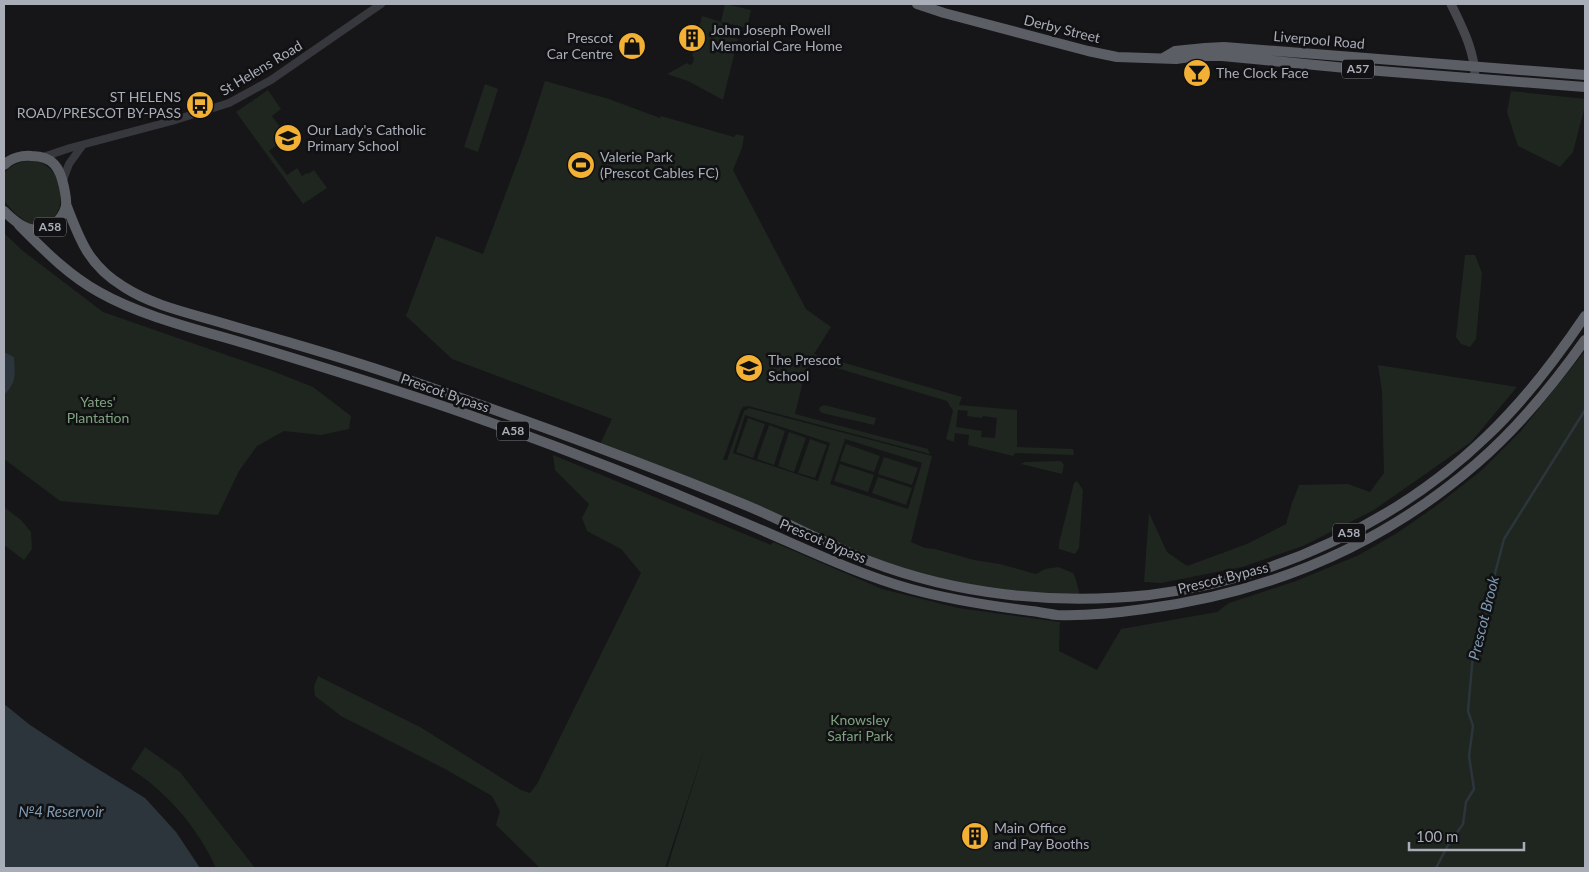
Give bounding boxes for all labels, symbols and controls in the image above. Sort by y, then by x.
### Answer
street label: Derby Street [1022,11,1102,46]
place label: John Joseph Powell Memorial Care Home [711,21,842,54]
building icon: John Joseph Powell Memorial Care Home [677,23,707,53]
street label: Liverpool Road [1273,27,1365,52]
place label: Prescot Car Centre [547,29,613,62]
shop icon: Prescot Car Centre [617,31,647,61]
street label: St Helens Road [217,36,305,99]
bar icon: The Clock Face [1182,58,1212,88]
road number: A57 [1342,60,1374,78]
place label: The Clock Face [1216,64,1309,81]
place label: ST HELENS ROAD/PRESCOT BY-PASS [17,88,181,121]
bus stop icon: ST HELENS ROAD/PRESCOT BY-PASS [185,90,215,120]
place label: Our Lady's Catholic Primary School [307,121,427,154]
school or university icon: Our Lady's Catholic Primary School [273,123,303,153]
place label: Valerie Park (Prescot Cables FC) [600,148,719,181]
sports icon: Valerie Park (Prescot Cables FC) [566,150,596,180]
road number: A58 [34,218,66,236]
place label: The Prescot School [768,351,841,384]
school or university icon: The Prescot School [734,353,764,383]
street label: Prescot Bypass [399,369,492,416]
park label: Yates' Plantation [67,393,129,426]
road number: A58 [497,422,529,441]
street label: Prescot Bypass [777,515,869,566]
road number: A58 [1333,524,1365,542]
street label: Prescot Bypass [1176,558,1270,597]
water label: Prescot Brook [1464,573,1502,662]
park label: Knowsley Safari Park [827,711,894,744]
water label: №4 Reservoir [18,802,105,820]
place label: Main Office and Pay Booths [994,819,1089,852]
scale bar [1409,820,1524,852]
building icon: Main Office and Pay Booths [960,821,990,851]
text: 100 m [1416,827,1458,845]

